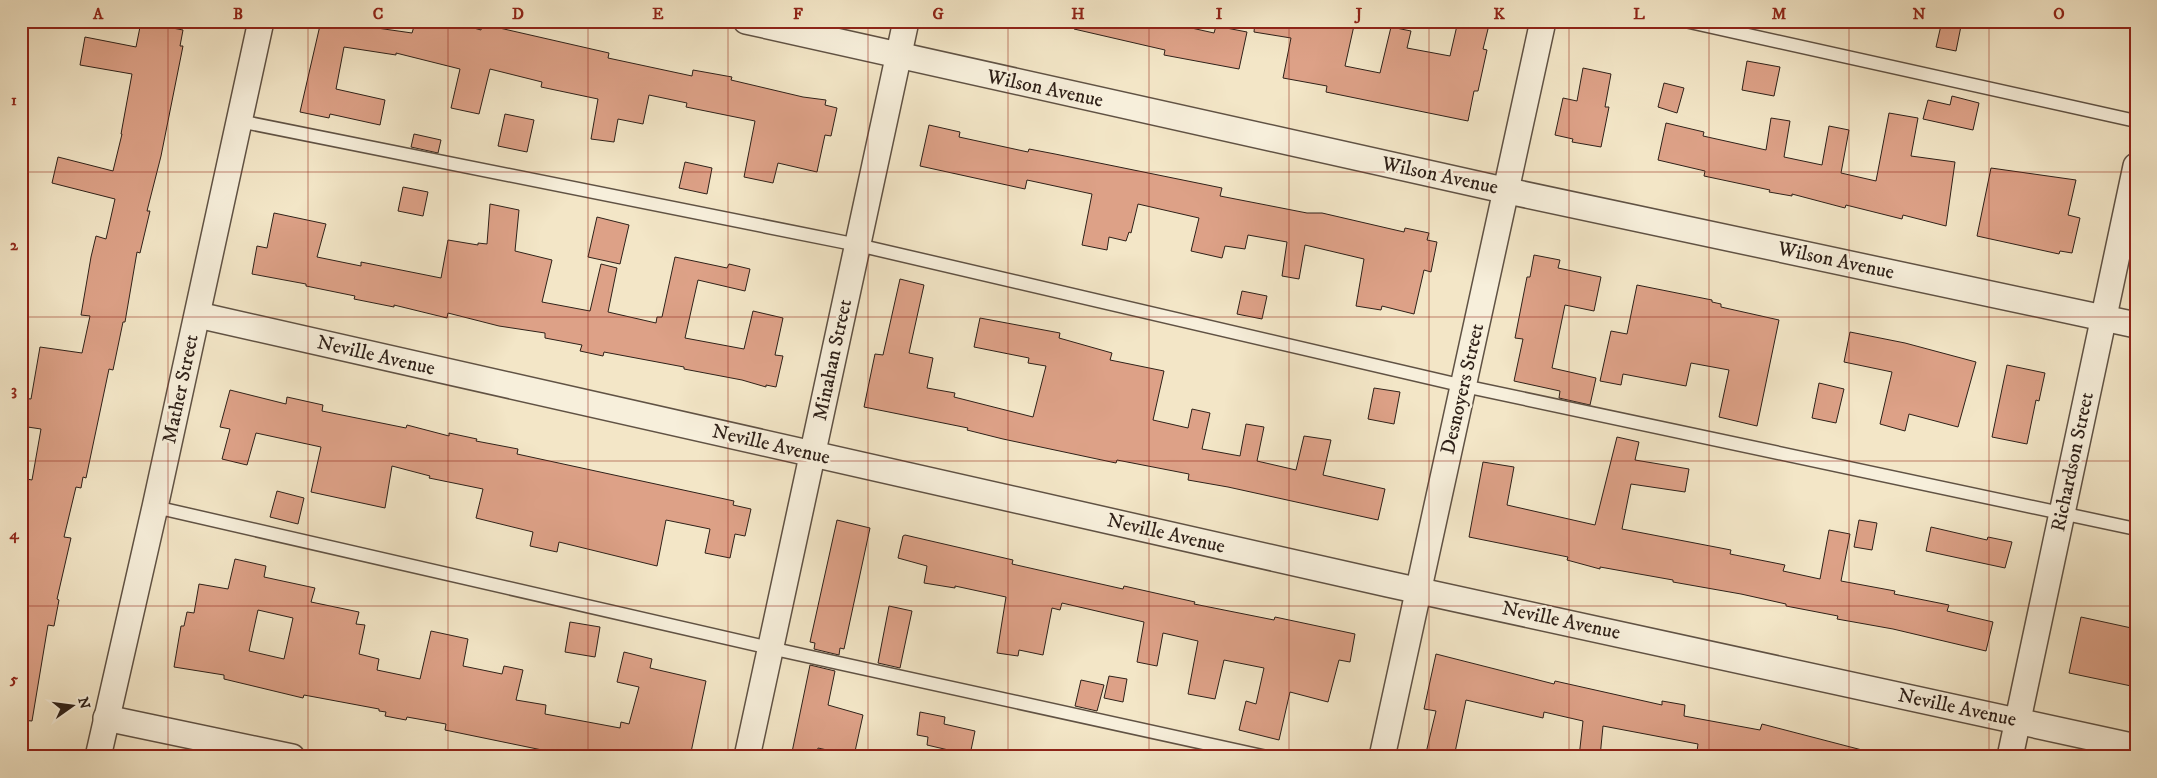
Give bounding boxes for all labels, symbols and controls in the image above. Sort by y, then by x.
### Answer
text: A [92,4,104,24]
text: B [233,4,243,24]
text: C [373,4,383,24]
text: D [512,4,524,24]
text: E [652,4,664,24]
text: F [793,4,803,24]
text: G [932,4,944,24]
text: H [1071,4,1085,24]
text: I [1216,4,1223,24]
text: J [1354,4,1363,24]
text: K [1493,4,1505,24]
text: L [1633,4,1645,24]
text: M [1772,4,1787,24]
text: N [1912,4,1926,24]
text: O [2053,4,2065,24]
street label: Wilson Avenue [984,64,1105,114]
text: 1 [11,90,17,110]
street label: Wilson Avenue [1379,151,1500,201]
text: 2 [10,235,19,255]
street label: Wilson Avenue [1775,236,1896,286]
street label: Minahan Street [808,297,858,423]
street label: Desnoyers Street [1436,321,1490,457]
street label: Neville Avenue [314,330,438,382]
street label: Mather Street [157,332,205,446]
text: 3 [11,380,17,400]
street label: Richardson Street [2046,390,2100,534]
street label: Neville Avenue [709,419,833,471]
street label: Neville Avenue [1104,508,1228,560]
text: 4 [8,524,19,544]
street label: Neville Avenue [1499,596,1623,646]
text: 5 [9,669,18,689]
north arrow [48,680,98,730]
street label: Neville Avenue [1895,683,2019,733]
text: N [74,695,94,711]

